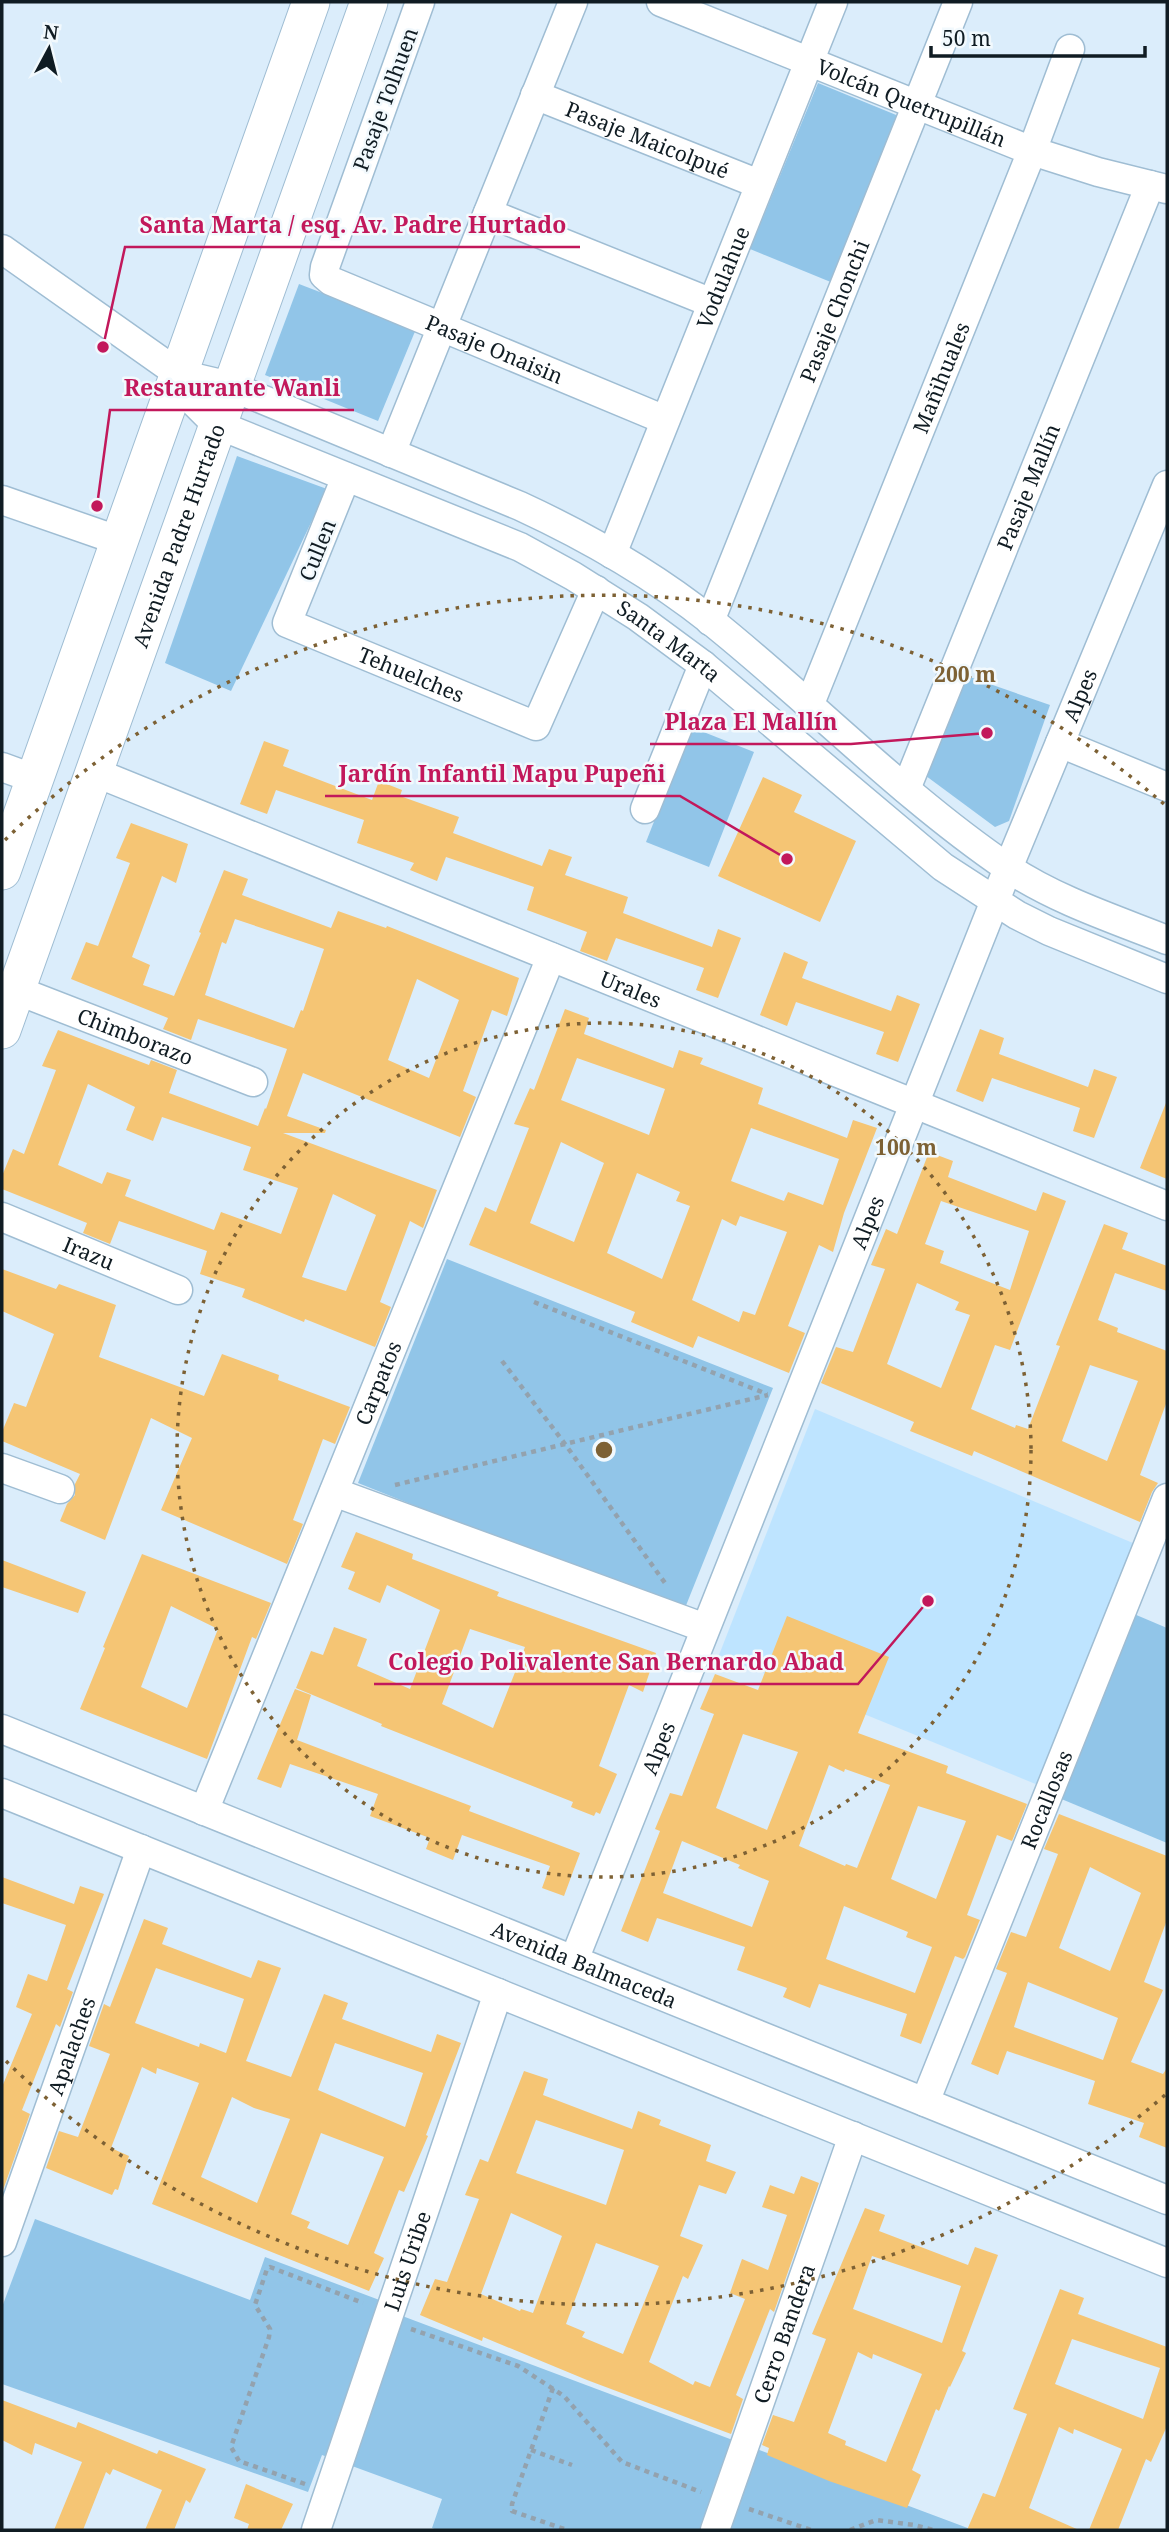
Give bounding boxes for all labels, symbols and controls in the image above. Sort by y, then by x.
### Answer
north arrow [14,14,84,84]
scale bar [931,14,1144,58]
text: N [42,18,60,46]
street label: Pasaje Tolhuen [346,23,424,175]
text: 50 m [942,24,991,52]
street label: Volcán Quetrupillán [813,52,1010,153]
street label: Pasaje Maicolpué [562,95,733,185]
callout: Santa Marta / esq. Av. Padre Hurtado [125,203,580,247]
text: Santa Marta / esq. Av. Padre Hurtado [140,208,566,240]
street label: Vodulahue [690,222,756,332]
street label: Pasaje Chonchi [793,235,875,386]
street label: Pasaje Onaisin [422,308,568,390]
street label: Mañihuales [906,318,976,437]
callout: Restaurante Wanli [110,366,354,410]
text: Restaurante Wanli [124,371,340,403]
street label: Avenida Padre Hurtado [126,420,231,651]
street label: Pasaje Mallín [990,420,1066,554]
street label: Cullen [292,515,342,585]
street label: Santa Marta [612,593,727,688]
street label: Tehuelches [354,640,468,709]
text: 200 m [934,660,996,688]
street label: Alpes [1056,665,1103,726]
callout: Plaza El Mallín [650,700,851,744]
text: Plaza El Mallín [665,705,837,737]
callout: Jardín Infantil Mapu Pupeñi [325,752,680,796]
text: Jardín Infantil Mapu Pupeñi [337,757,666,789]
street label: Urales [596,964,665,1014]
street label: Chimborazo [73,1001,197,1071]
text: 100 m [875,1133,937,1161]
street label: Alpes [844,1191,890,1253]
street label: Irazu [59,1230,119,1276]
street label: Carpatos [348,1337,408,1429]
centre of rings [592,1438,616,1462]
callout: Colegio Polivalente San Bernardo Abad [374,1640,858,1684]
text: Colegio Polivalente San Bernardo Abad [388,1645,844,1677]
street label: Alpes [635,1717,681,1779]
street label: Rocallosas [1014,1746,1079,1853]
street label: Avenida Balmaceda [487,1914,681,2014]
street label: Apalaches [41,1993,102,2099]
street label: Luis Uribe [377,2207,437,2315]
street label: Cerro Bandera [746,2260,821,2407]

